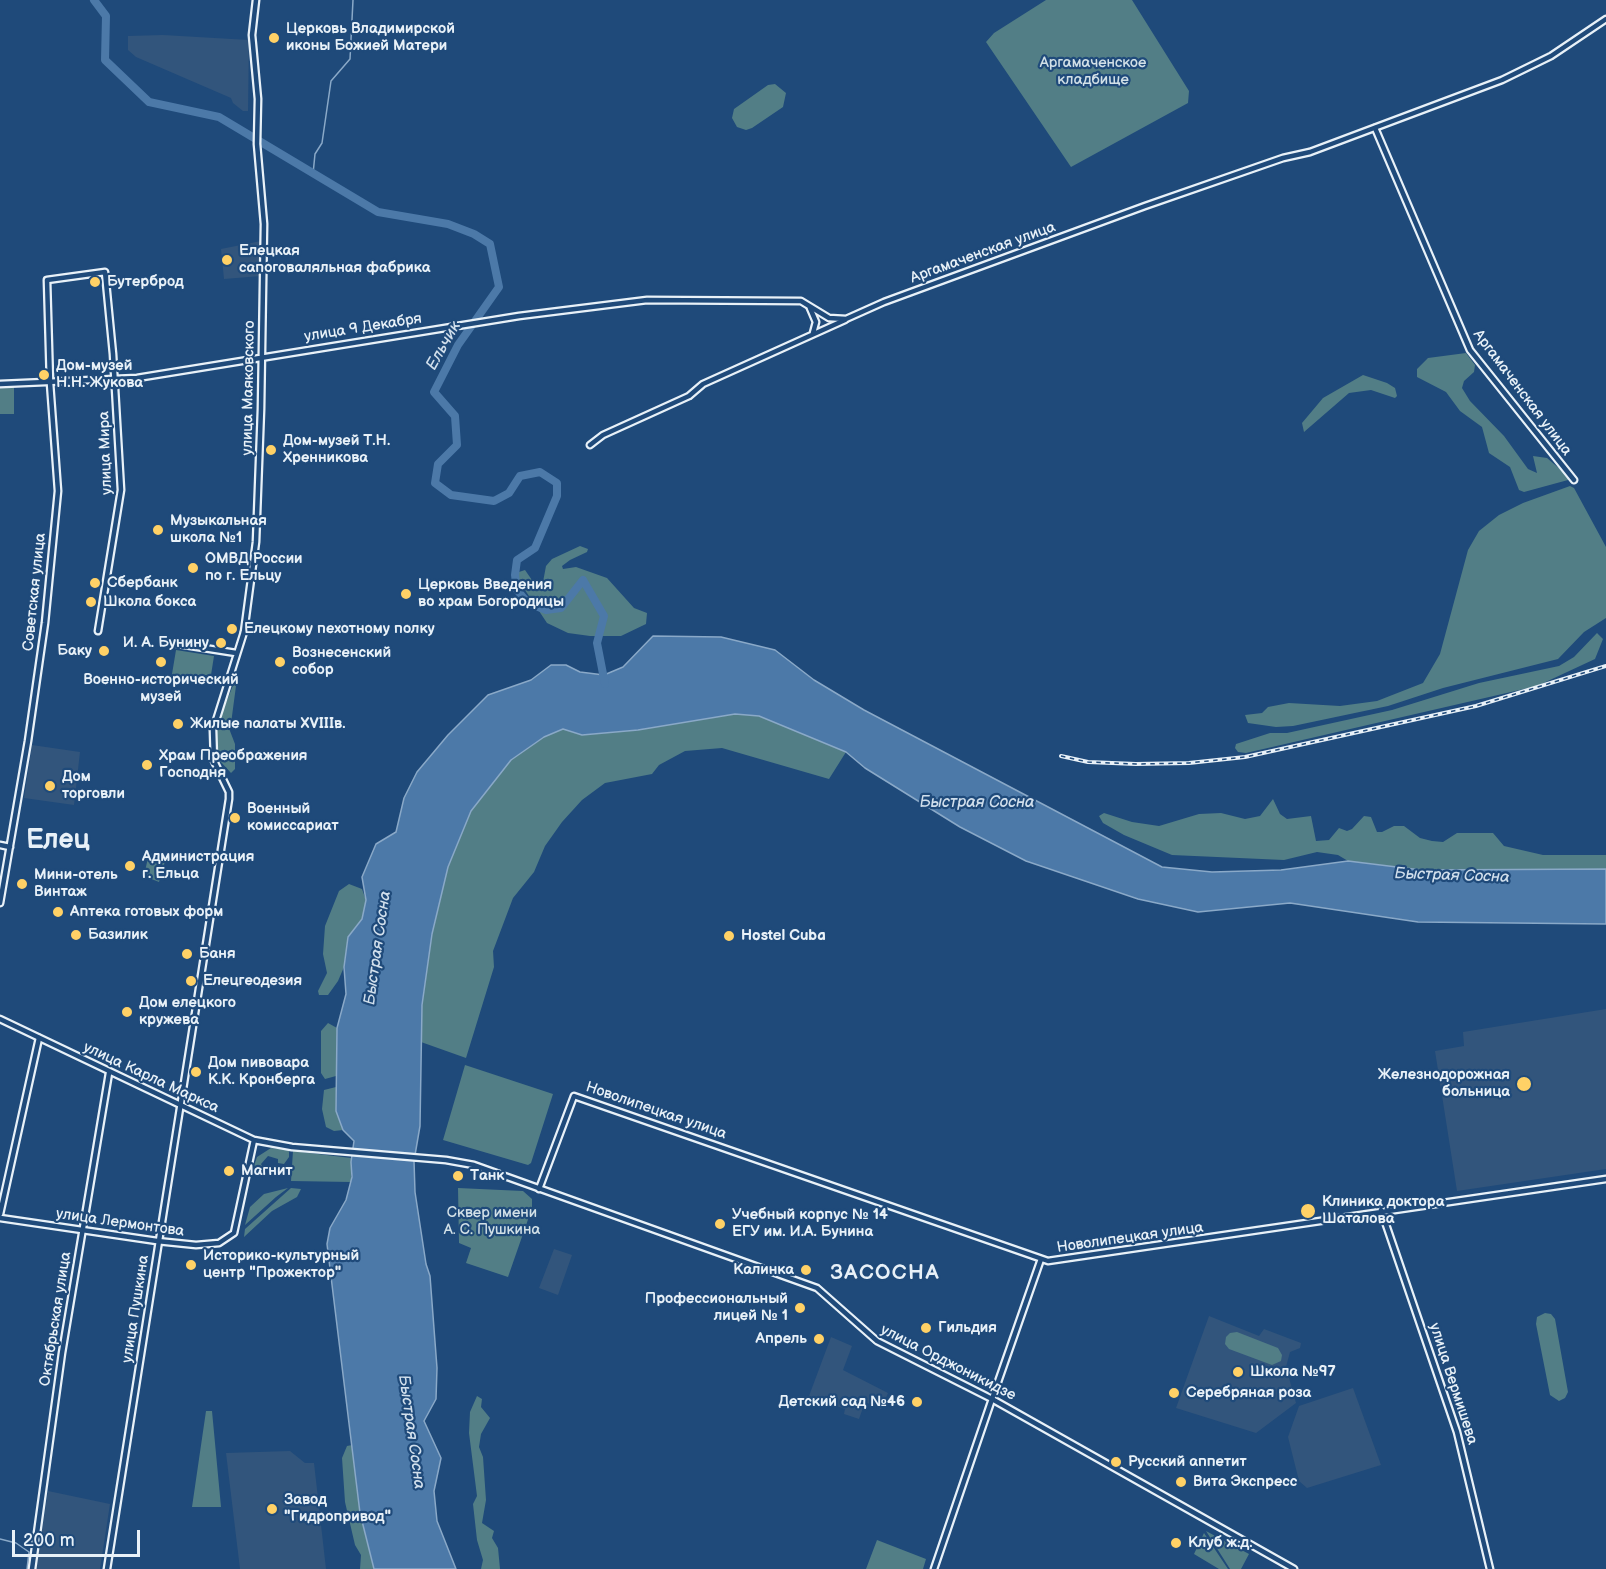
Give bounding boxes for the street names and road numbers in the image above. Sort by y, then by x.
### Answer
street label: Аргамаченская улица [908,218,1058,288]
street label: улица 9 Декабря [303,310,423,346]
street label: улица Маяковского [239,320,259,456]
street label: Аргамаченская улица [1469,326,1575,460]
street label: улица Мира [96,411,116,495]
street label: Советская улица [20,532,50,652]
street label: улица Карла Маркса [80,1039,222,1117]
street label: Новолипецкая улица [583,1078,729,1144]
street label: улица Лермонтова [55,1205,185,1241]
street label: Новолипецкая улица [1056,1219,1204,1257]
street label: Октябрьская улица [36,1250,76,1388]
street label: улица Пушкина [119,1254,153,1364]
street label: улица Орджоникидзе [877,1321,1019,1405]
street label: улица Вермишева [1425,1321,1481,1447]

